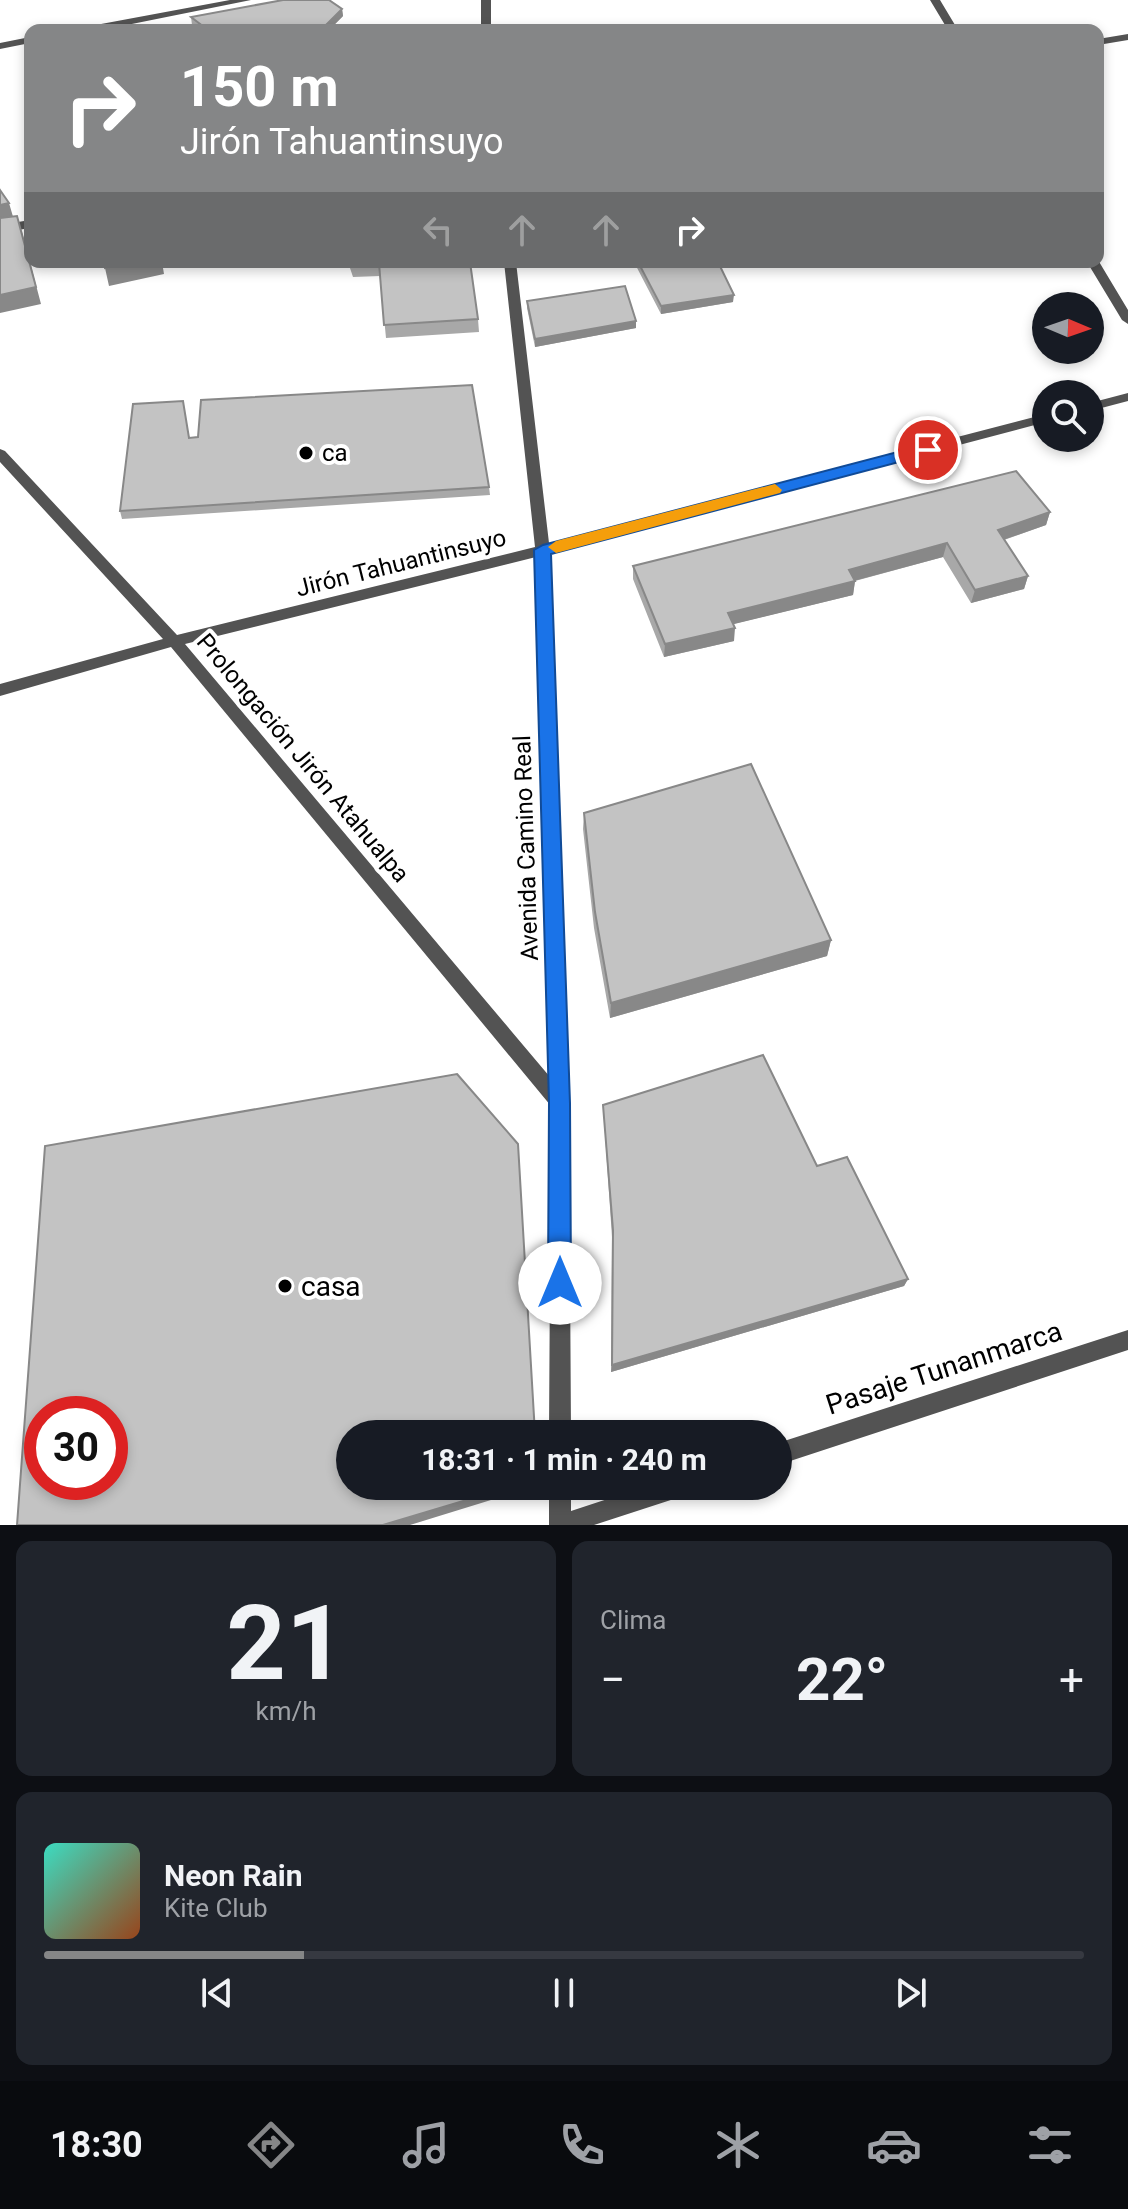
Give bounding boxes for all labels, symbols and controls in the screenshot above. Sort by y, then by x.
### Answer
text: 150 m [180,54,339,120]
icon: right [48,56,152,160]
text: Jirón Tahuantinsuyo [180,121,503,163]
icon: left [416,208,460,252]
icon: ahead [500,208,544,252]
icon: ahead [584,208,628,252]
icon: right [668,208,712,252]
north arrow [1032,292,1104,364]
map controls [1032,292,1104,452]
button: search [1032,380,1104,452]
pin [894,416,962,484]
icon: arrive [906,428,950,472]
place label: ca [322,439,348,467]
marker: ca [297,444,315,462]
street label: Jirón Tahuantinsuyo [293,523,509,603]
street label: Prolongación Jirón Atahualpa [191,628,415,888]
street label: Avenida Camino Real [508,735,544,961]
position arrow [518,1241,602,1325]
place label: casa [301,1270,361,1303]
marker: casa [276,1277,294,1295]
street label: Pasaje Tunanmarca [822,1314,1066,1422]
speed limit sign: 30 [24,1396,128,1500]
text: 18:31 · 1 min · 240 m [421,1442,707,1477]
text: 21 [226,1583,346,1704]
text: Clima [600,1605,667,1635]
text: 22° [796,1644,888,1715]
text: − [600,1654,625,1706]
text: + [1059,1654,1084,1706]
text: km/h [255,1696,317,1726]
text: Neon Rain [164,1858,303,1893]
text: Kite Club [164,1893,268,1923]
icon: previous [195,1971,239,2015]
icon: pause [542,1971,586,2015]
icon: next [889,1971,933,2015]
icon: directions [243,2117,299,2173]
icon: music [398,2117,454,2173]
icon: phone [554,2117,610,2173]
icon: climate [710,2117,766,2173]
icon: car [866,2117,922,2173]
icon: filters [1022,2117,1078,2173]
text: 18:30 [50,2124,143,2166]

